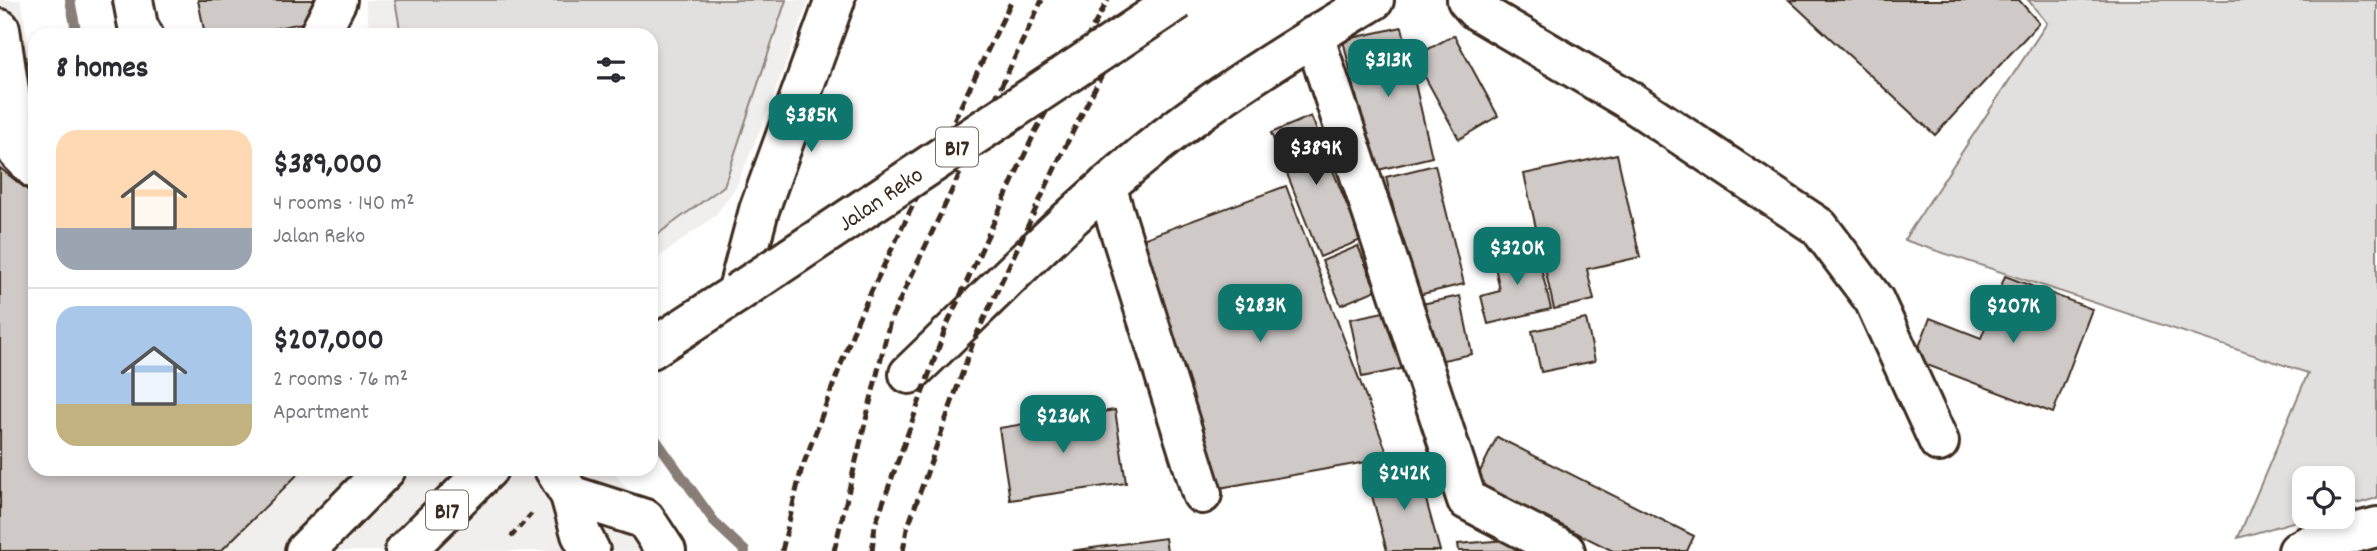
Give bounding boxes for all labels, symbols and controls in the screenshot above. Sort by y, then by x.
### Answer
pin: $313K [1339,40,1437,99]
text: $313K [1364,45,1412,78]
text: 8 homes [56,49,148,92]
icon: filters [592,51,630,89]
pin: $385K [762,94,860,154]
text: $385K [785,100,837,133]
road number: B17 [936,128,978,166]
pin: $389K [1267,128,1365,187]
text: $389K [1290,133,1342,166]
text: $389,000 [273,145,382,188]
icon: home [112,158,196,242]
street label: Jalan Reko [832,159,931,242]
text: 4 rooms · 140 m² [273,188,415,221]
text: Jalan Reko [273,221,365,254]
pin: $320K [1468,228,1566,287]
text: $320K [1489,233,1545,266]
pin: $283K [1211,284,1309,344]
pin: $207K [1964,286,2062,345]
text: $283K [1234,290,1286,323]
text: $207K [1986,291,2040,324]
text: $207,000 [273,321,384,364]
icon: home [112,334,196,418]
text: 2 rooms · 76 m² [273,364,408,397]
pin: $236K [1014,396,1112,455]
text: Apartment [273,397,369,430]
text: $236K [1036,401,1090,434]
pin: $242K [1355,452,1453,512]
text: $242K [1378,458,1430,491]
map controls [2292,466,2355,529]
button: locate [2292,466,2355,529]
road number: B17 [426,490,468,530]

